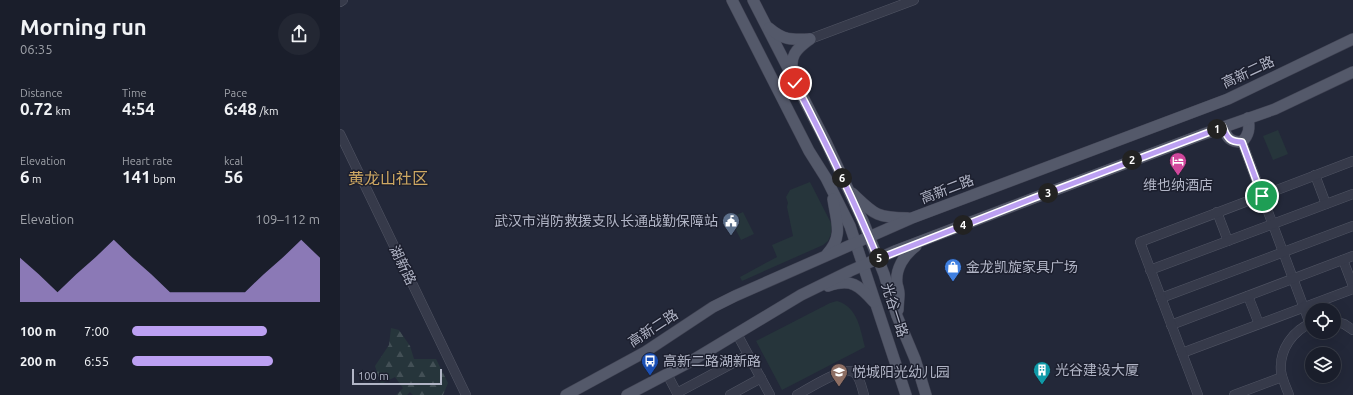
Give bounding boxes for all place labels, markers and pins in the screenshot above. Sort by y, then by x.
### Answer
pin [778,66,812,100]
pin: 1 [1207,119,1227,139]
pin: 2 [1122,150,1142,170]
hotel icon: 维也纳酒店 [1168,151,1188,176]
pin: 6 [832,168,852,188]
place label: 维也纳酒店 [1143,177,1213,193]
pin [1245,179,1279,213]
pin: 3 [1038,183,1058,203]
public building icon: 武汉市消防救援支队长通战勤保障站 [721,211,741,236]
place label: 武汉市消防救援支队长通战勤保障站 [494,213,718,229]
pin: 4 [953,215,973,235]
pin: 5 [869,248,889,268]
shop icon: 金龙凯旋家具广场 [943,257,963,282]
place label: 金龙凯旋家具广场 [966,259,1078,275]
bus stop icon: 高新二路湖新路 [640,351,660,376]
place label: 高新二路湖新路 [663,353,761,369]
building icon: 光谷建设大厦 [1032,360,1052,385]
school or university icon: 悦城阳光幼儿园 [829,362,849,387]
place label: 光谷建设大厦 [1055,362,1139,378]
place label: 悦城阳光幼儿园 [852,364,950,380]

